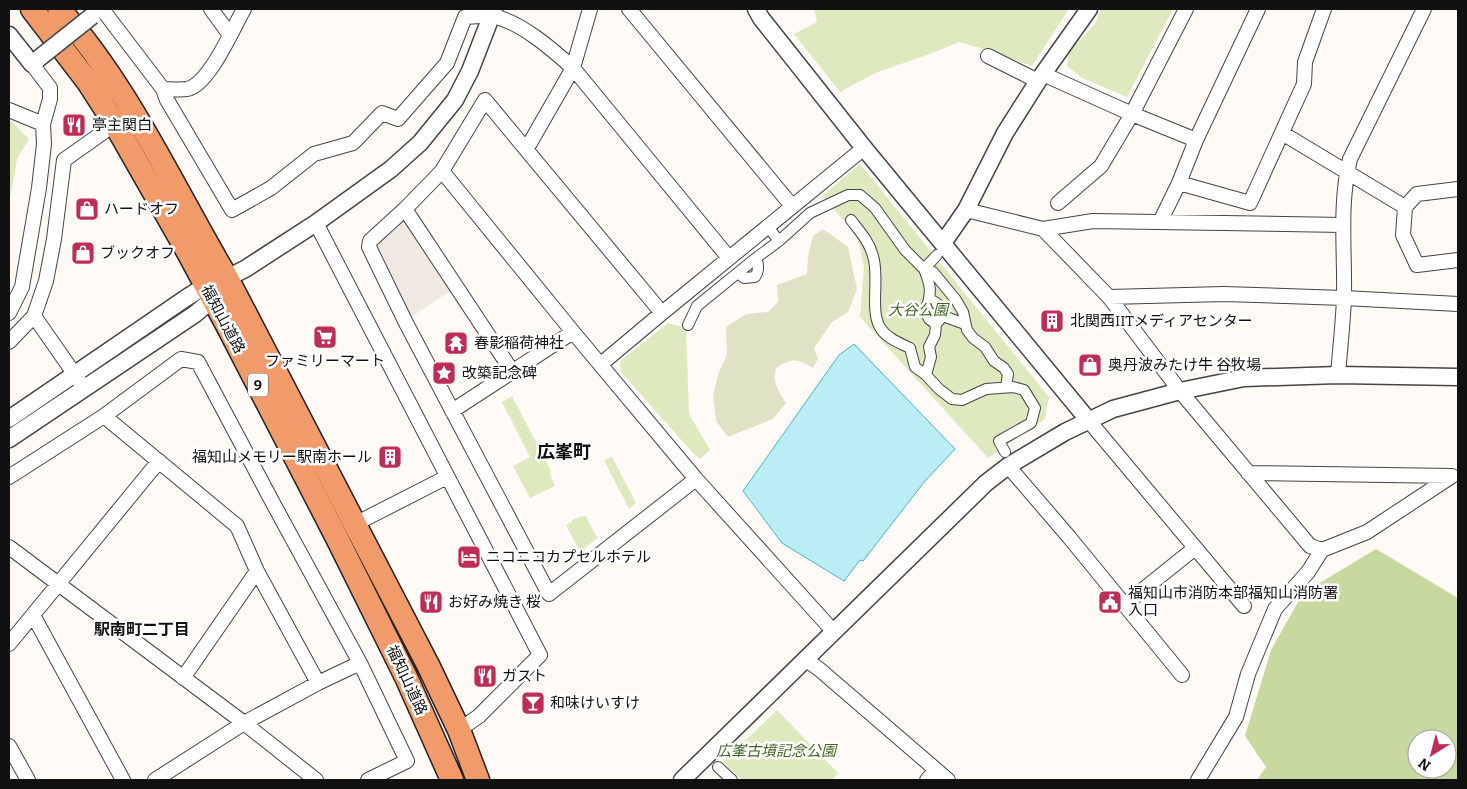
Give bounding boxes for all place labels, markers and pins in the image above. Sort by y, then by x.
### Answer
restaurant icon: 亭主関白 [61,112,87,138]
place label: 亭主関白 [92,116,152,134]
shop icon: ハードオフ [74,196,100,222]
place label: ハードオフ [104,200,179,218]
shop icon: ブックオフ [70,240,96,266]
place label: ブックオフ [100,244,175,262]
building icon: 北関西IITメディアセンター [1039,308,1065,334]
place label: 北関西IITメディアセンター [1070,312,1253,330]
supermarket icon: ファミリーマート [312,324,338,350]
temple icon: 春影稲荷神社 [443,330,469,356]
place label: 春影稲荷神社 [474,334,564,352]
place label: ファミリーマート [265,352,385,370]
shop icon: 奥丹波みたけ牛 谷牧場 [1077,352,1103,378]
place label: 奥丹波みたけ牛 谷牧場 [1108,356,1261,374]
place icon: 改築記念碑 [431,360,457,386]
place label: 改築記念碑 [462,364,537,382]
building icon: 福知山メモリー駅南ホール [377,444,403,470]
place label: 福知山メモリー駅南ホール [192,448,372,466]
hotel icon: ニコニコカプセルホテル [456,544,482,570]
place label: ニコニコカプセルホテル [486,548,651,566]
place label: 福知山市消防本部福知山消防署 入口 [1128,584,1338,619]
restaurant icon: お好み焼き 桜 [418,589,444,615]
public building icon: 福知山市消防本部福知山消防署 入口 [1097,589,1123,615]
place label: お好み焼き 桜 [448,593,541,611]
restaurant icon: ガスト [472,663,498,689]
place label: ガスト [502,667,547,685]
bar icon: 和味けいすけ [520,690,546,716]
place label: 和味けいすけ [550,694,640,712]

